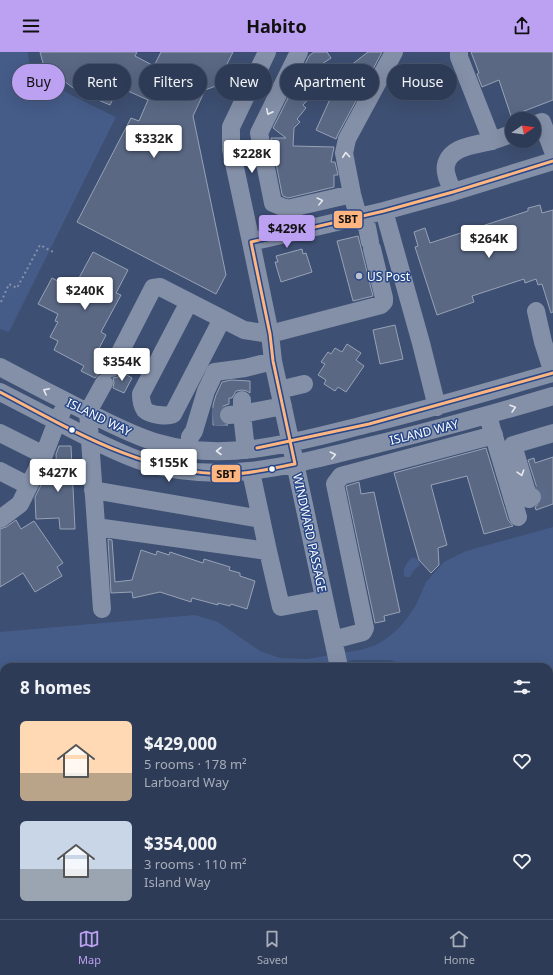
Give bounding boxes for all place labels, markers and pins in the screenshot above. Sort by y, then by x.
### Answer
pin: $332K [126,125,182,159]
pin: $228K [224,140,280,174]
pin: $429K [259,215,315,249]
pin: $264K [461,225,517,259]
place label: US Post [367,268,411,285]
marker: US Post [354,271,364,281]
pin: $240K [57,277,113,311]
pin: $354K [94,348,150,382]
unlabelled marker [67,425,77,435]
pin: $155K [141,449,197,483]
pin: $427K [30,459,86,493]
unlabelled marker [267,464,277,474]

